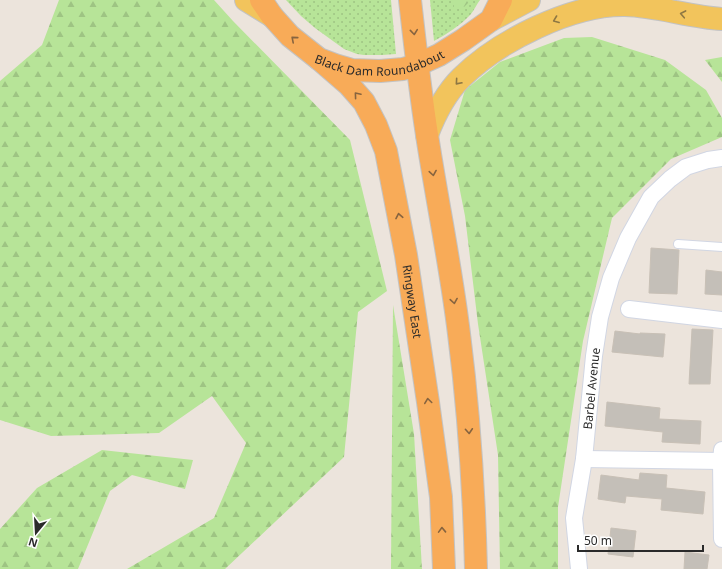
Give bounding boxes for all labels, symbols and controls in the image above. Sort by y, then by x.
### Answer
one-way arrow [680,10,686,19]
one-way arrow [552,15,559,23]
one-way arrow [409,29,418,35]
one-way arrow [291,37,298,44]
street label: Black Dam Roundabout [312,45,448,80]
one-way arrow [455,77,462,85]
one-way arrow [355,92,362,99]
one-way arrow [428,170,437,176]
one-way arrow [395,213,403,219]
street label: Ringway East [399,263,427,340]
one-way arrow [449,298,458,304]
street label: Barbel Avenue [578,346,604,430]
one-way arrow [424,398,433,404]
one-way arrow [464,428,473,434]
north arrow [16,513,56,553]
one-way arrow [438,527,447,533]
scale bar [578,527,703,553]
text: 50 m [584,532,612,549]
text: N [26,534,39,552]

